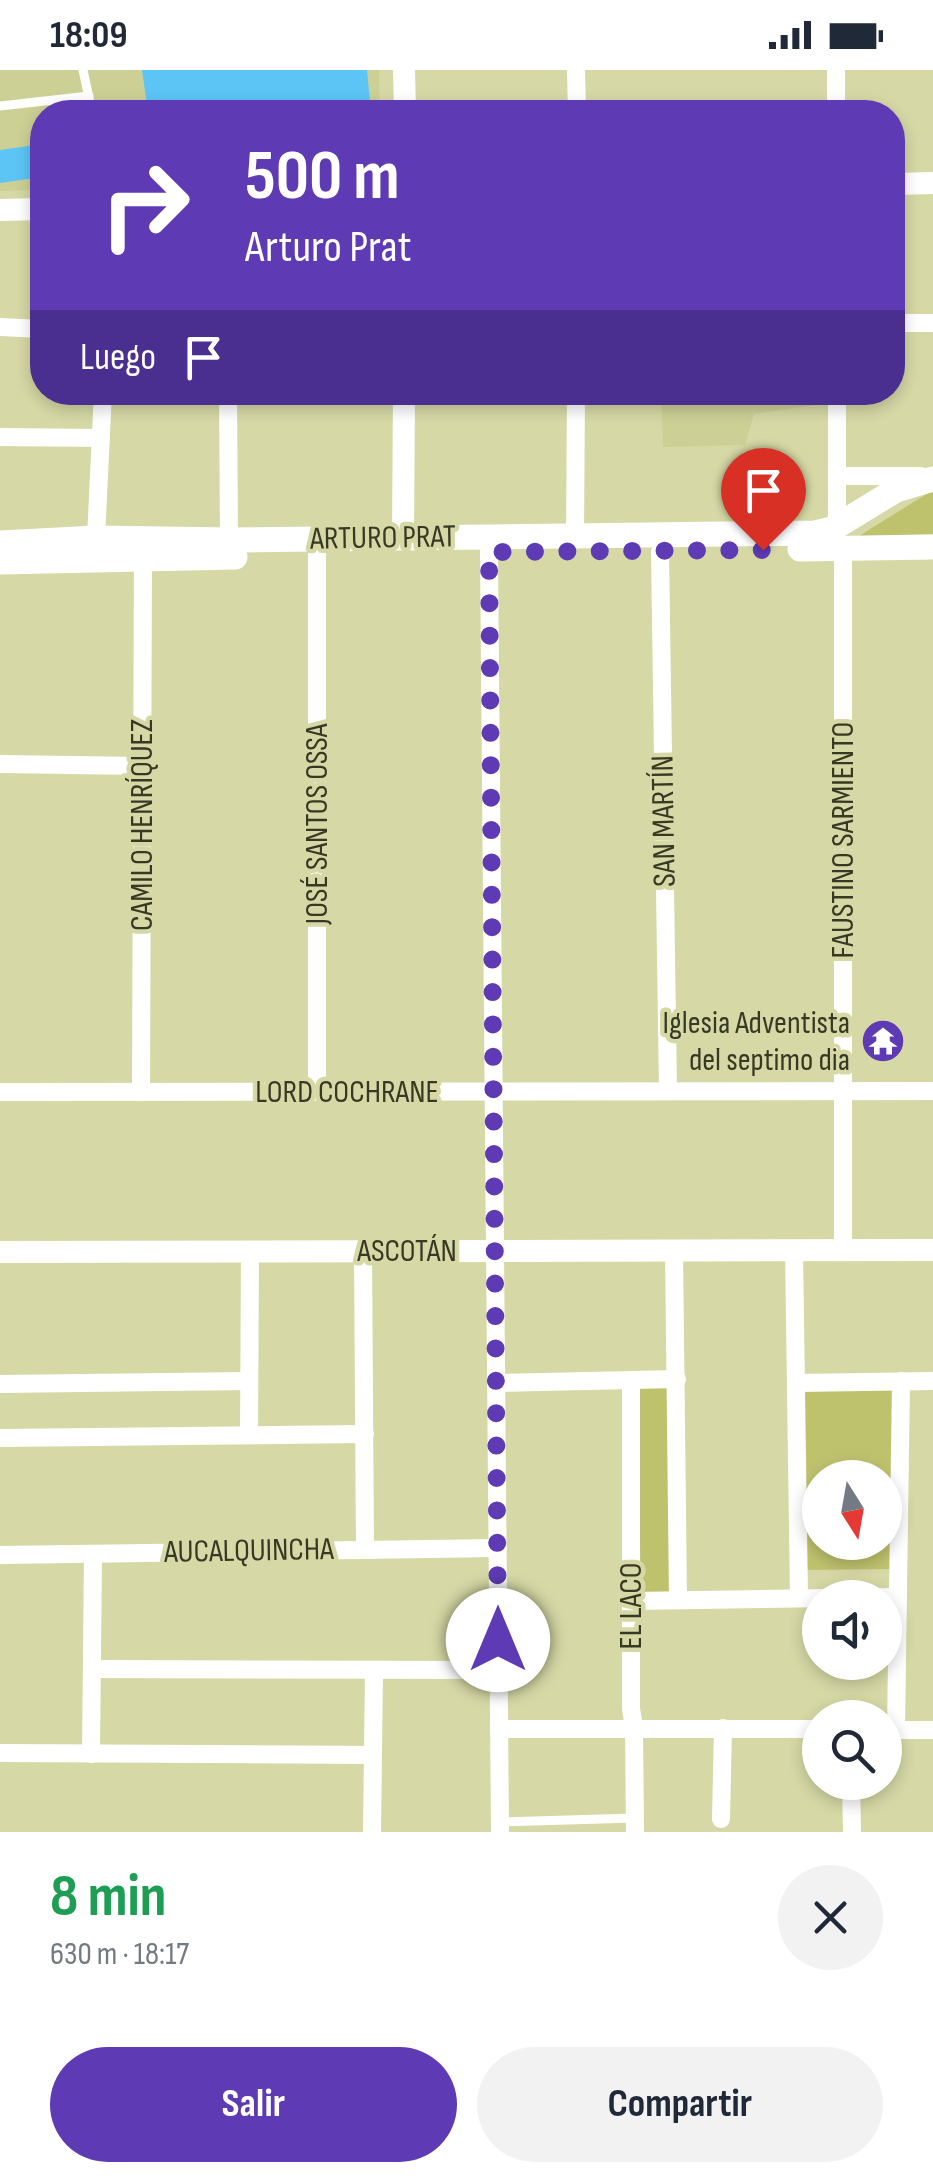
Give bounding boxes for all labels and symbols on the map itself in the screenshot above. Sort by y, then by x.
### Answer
pin [721,448,806,551]
street label: ARTURO PRAT [309,517,456,559]
street label: CAMILO HENRÍQUEZ [123,719,162,931]
street label: FAUSTINO SARMIENTO [824,722,863,958]
street label: JOSÉ SANTOS OSSA [298,723,337,925]
street label: SAN MARTÍN [643,755,685,887]
place label: Iglesia Adventista del septimo dia [662,1004,850,1080]
temple icon: Iglesia Adventista del septimo dia [860,1018,906,1064]
street label: LORD COCHRANE [255,1073,439,1112]
street label: ASCOTÁN [356,1232,457,1271]
north arrow [802,1460,902,1560]
street label: AUCALQUINCHA [163,1530,334,1572]
street label: EL LACO [612,1563,651,1649]
position arrow [446,1588,550,1692]

